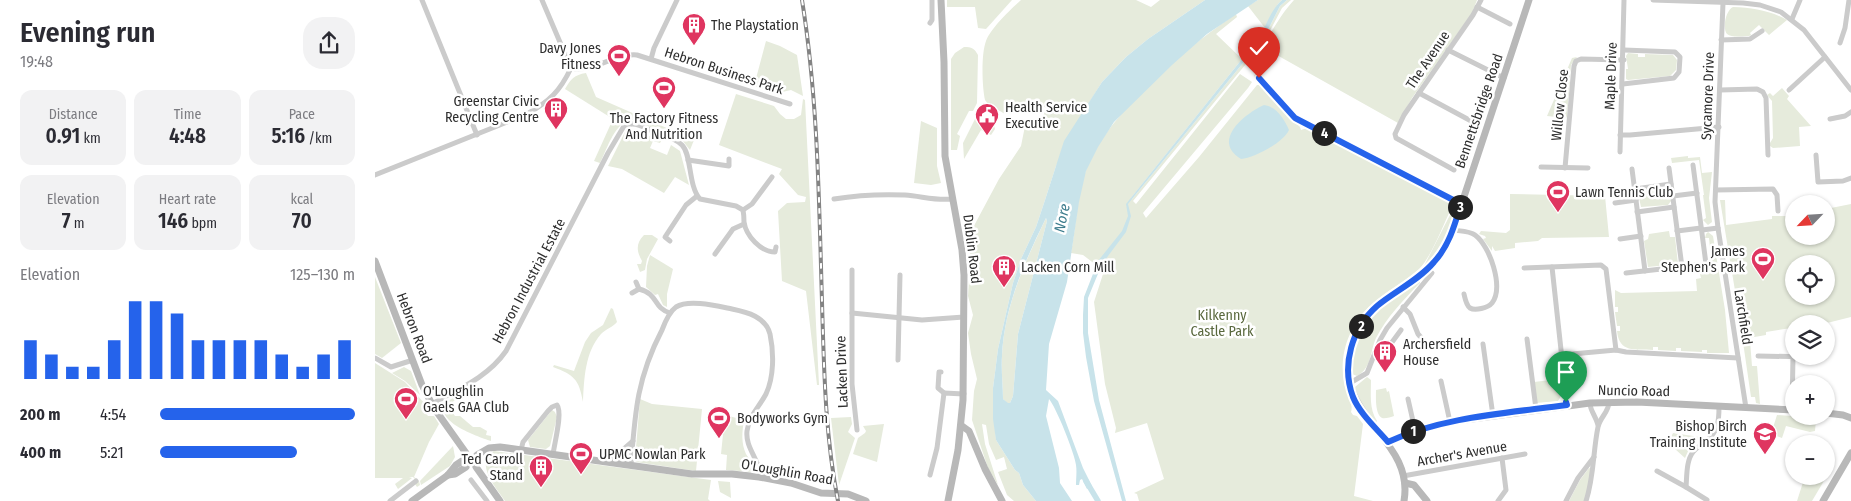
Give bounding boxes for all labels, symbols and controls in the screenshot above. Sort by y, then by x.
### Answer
building icon: The Playstation [681,12,707,46]
text: Evening run [20,16,155,49]
button: share [303,17,355,69]
place label: The Playstation [711,17,799,34]
pin [1238,27,1280,78]
street label: The Avenue [1402,28,1454,92]
icon: check [1245,34,1273,62]
place label: Davy Jones Fitness [539,40,601,73]
street label: Maple Drive [1601,42,1621,110]
sports icon: Davy Jones Fitness [606,43,632,77]
street label: Hebron Business Park [662,44,786,98]
street label: Bennettsbridge Road [1451,51,1507,171]
text: 19:48 [20,52,53,71]
street label: Sycamore Drive [1698,52,1718,140]
street label: Willow Close [1548,68,1572,142]
sports icon: The Factory Fitness And Nutrition [651,75,677,109]
place label: Greenstar Civic Recycling Centre [445,93,539,126]
building icon: Greenstar Civic Recycling Centre [543,96,569,130]
place label: Health Service Executive [1005,99,1087,132]
public building icon: Health Service Executive [974,102,1000,136]
text: Distance [49,106,98,123]
text: Time [174,106,201,123]
text: Pace [289,106,315,123]
place label: The Factory Fitness And Nutrition [610,110,718,143]
pin: 4 [1311,120,1337,146]
text: 0.91 [46,123,80,149]
text: 4:48 [169,123,206,149]
text: 5:16 [271,123,305,149]
text: 4 [1321,125,1328,142]
text: km [80,130,101,147]
text: /km [305,130,332,147]
sports icon: Lawn Tennis Club [1545,179,1571,213]
place label: Lawn Tennis Club [1575,184,1673,201]
text: Elevation [47,191,100,208]
text: Heart rate [159,191,216,208]
text: kcal [290,191,313,208]
pin: 3 [1447,194,1473,220]
north arrow [1785,195,1835,245]
map controls [1785,195,1835,485]
text: 3 [1457,199,1464,216]
water label: Nore [1050,202,1074,234]
text: 7 [62,208,71,234]
text: 146 [158,208,188,234]
text: 70 [292,208,312,234]
street label: Dublin Road [959,213,985,285]
text: m [71,215,85,232]
text: bpm [188,215,217,232]
street label: Hebron Industrial Estate [489,216,569,346]
place label: James Stephen's Park [1661,243,1745,276]
sports icon: James Stephen's Park [1750,246,1776,280]
building icon: Lacken Corn Mill [991,254,1017,288]
button: locate [1785,255,1835,305]
place label: Lacken Corn Mill [1021,259,1115,276]
text: Elevation [20,265,80,284]
text: 125–130 m [290,265,355,284]
street label: Larchfield [1730,288,1756,346]
street label: Hebron Road [393,290,435,366]
park label: Kilkenny Castle Park [1191,307,1254,340]
pin: 2 [1349,314,1373,338]
button: layers [1785,315,1835,365]
text: 2 [1358,318,1365,335]
street label: Lacken Drive [832,335,852,409]
place label: Archersfield House [1403,336,1471,369]
building icon: Archersfield House [1372,339,1398,373]
pin [1545,351,1587,402]
icon: arrive [1552,358,1580,386]
button: + [1785,375,1835,425]
street label: Nuncio Road [1598,382,1670,400]
place label: O'Loughlin Gaels GAA Club [423,383,509,416]
sports icon: O'Loughlin Gaels GAA Club [393,386,419,420]
text: 200 m [20,405,60,424]
text: 4:54 [100,405,126,424]
sports icon: Bodyworks Gym [706,405,732,439]
place label: Bodyworks Gym [737,410,828,427]
pin: 1 [1401,418,1425,444]
place label: Bishop Birch Training Institute [1650,418,1747,451]
school or university icon: Bishop Birch Training Institute [1752,421,1778,455]
text: 1 [1411,423,1416,440]
button: − [1785,435,1835,485]
street label: Archer's Avenue [1416,438,1508,470]
sports icon: UPMC Nowlan Park [568,441,594,475]
text: 400 m [20,443,61,462]
text: 5:21 [100,443,124,462]
place label: UPMC Nowlan Park [599,446,706,463]
place label: Ted Carroll Stand [462,451,523,484]
building icon: Ted Carroll Stand [528,454,554,488]
street label: O'Loughlin Road [740,456,834,488]

